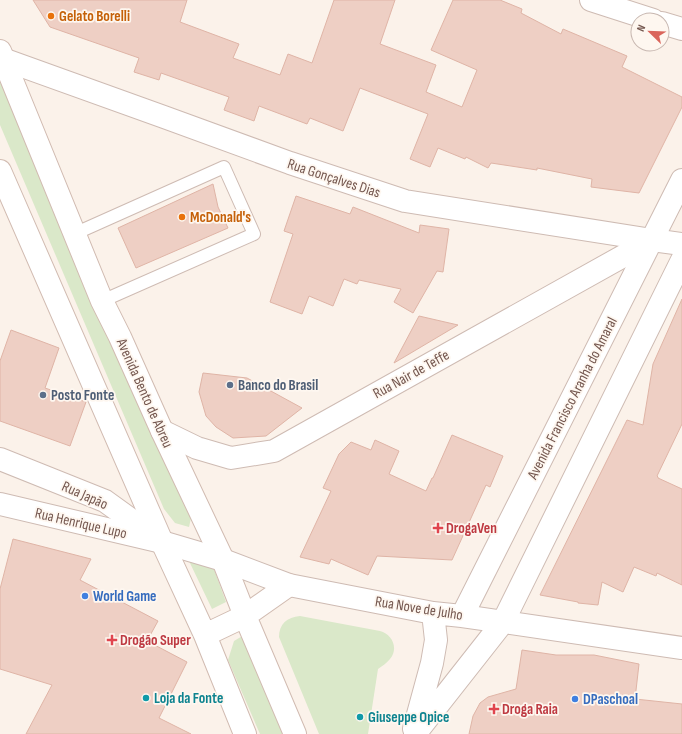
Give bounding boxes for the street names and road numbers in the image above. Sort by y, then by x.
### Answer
street label: Rua Gonçalves Dias [285,154,383,202]
street label: Avenida Francisco Aranha do Amaral [523,314,622,483]
street label: Avenida Bento de Abreu [112,335,177,451]
street label: Rua Nair de Teffe [370,346,453,403]
street label: Rua Japão [59,477,111,514]
street label: Rua Henrique Lupo [33,504,129,543]
street label: Rua Nove de Julho [374,592,464,625]

